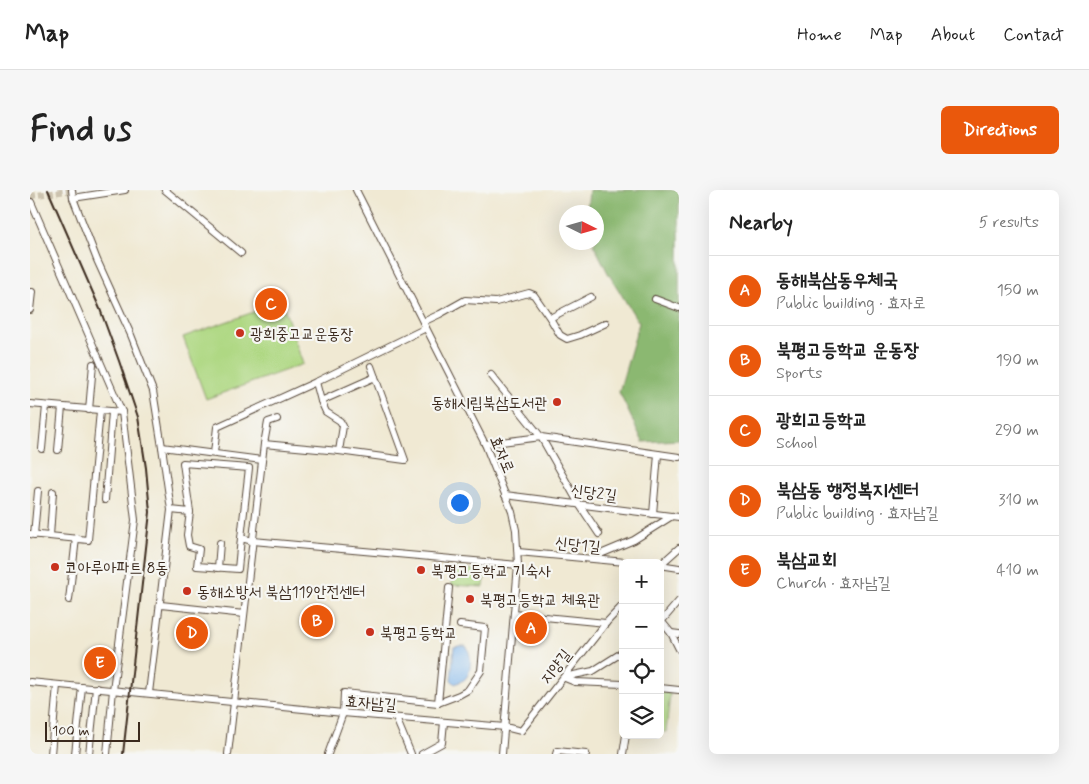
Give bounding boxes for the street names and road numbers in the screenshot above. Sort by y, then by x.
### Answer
street label: 효자로 [484,433,519,476]
street label: 신당2길 [569,480,618,507]
street label: 신당1길 [554,533,602,558]
street label: 지양길 [536,645,576,689]
street label: 효자남길 [344,691,398,716]

